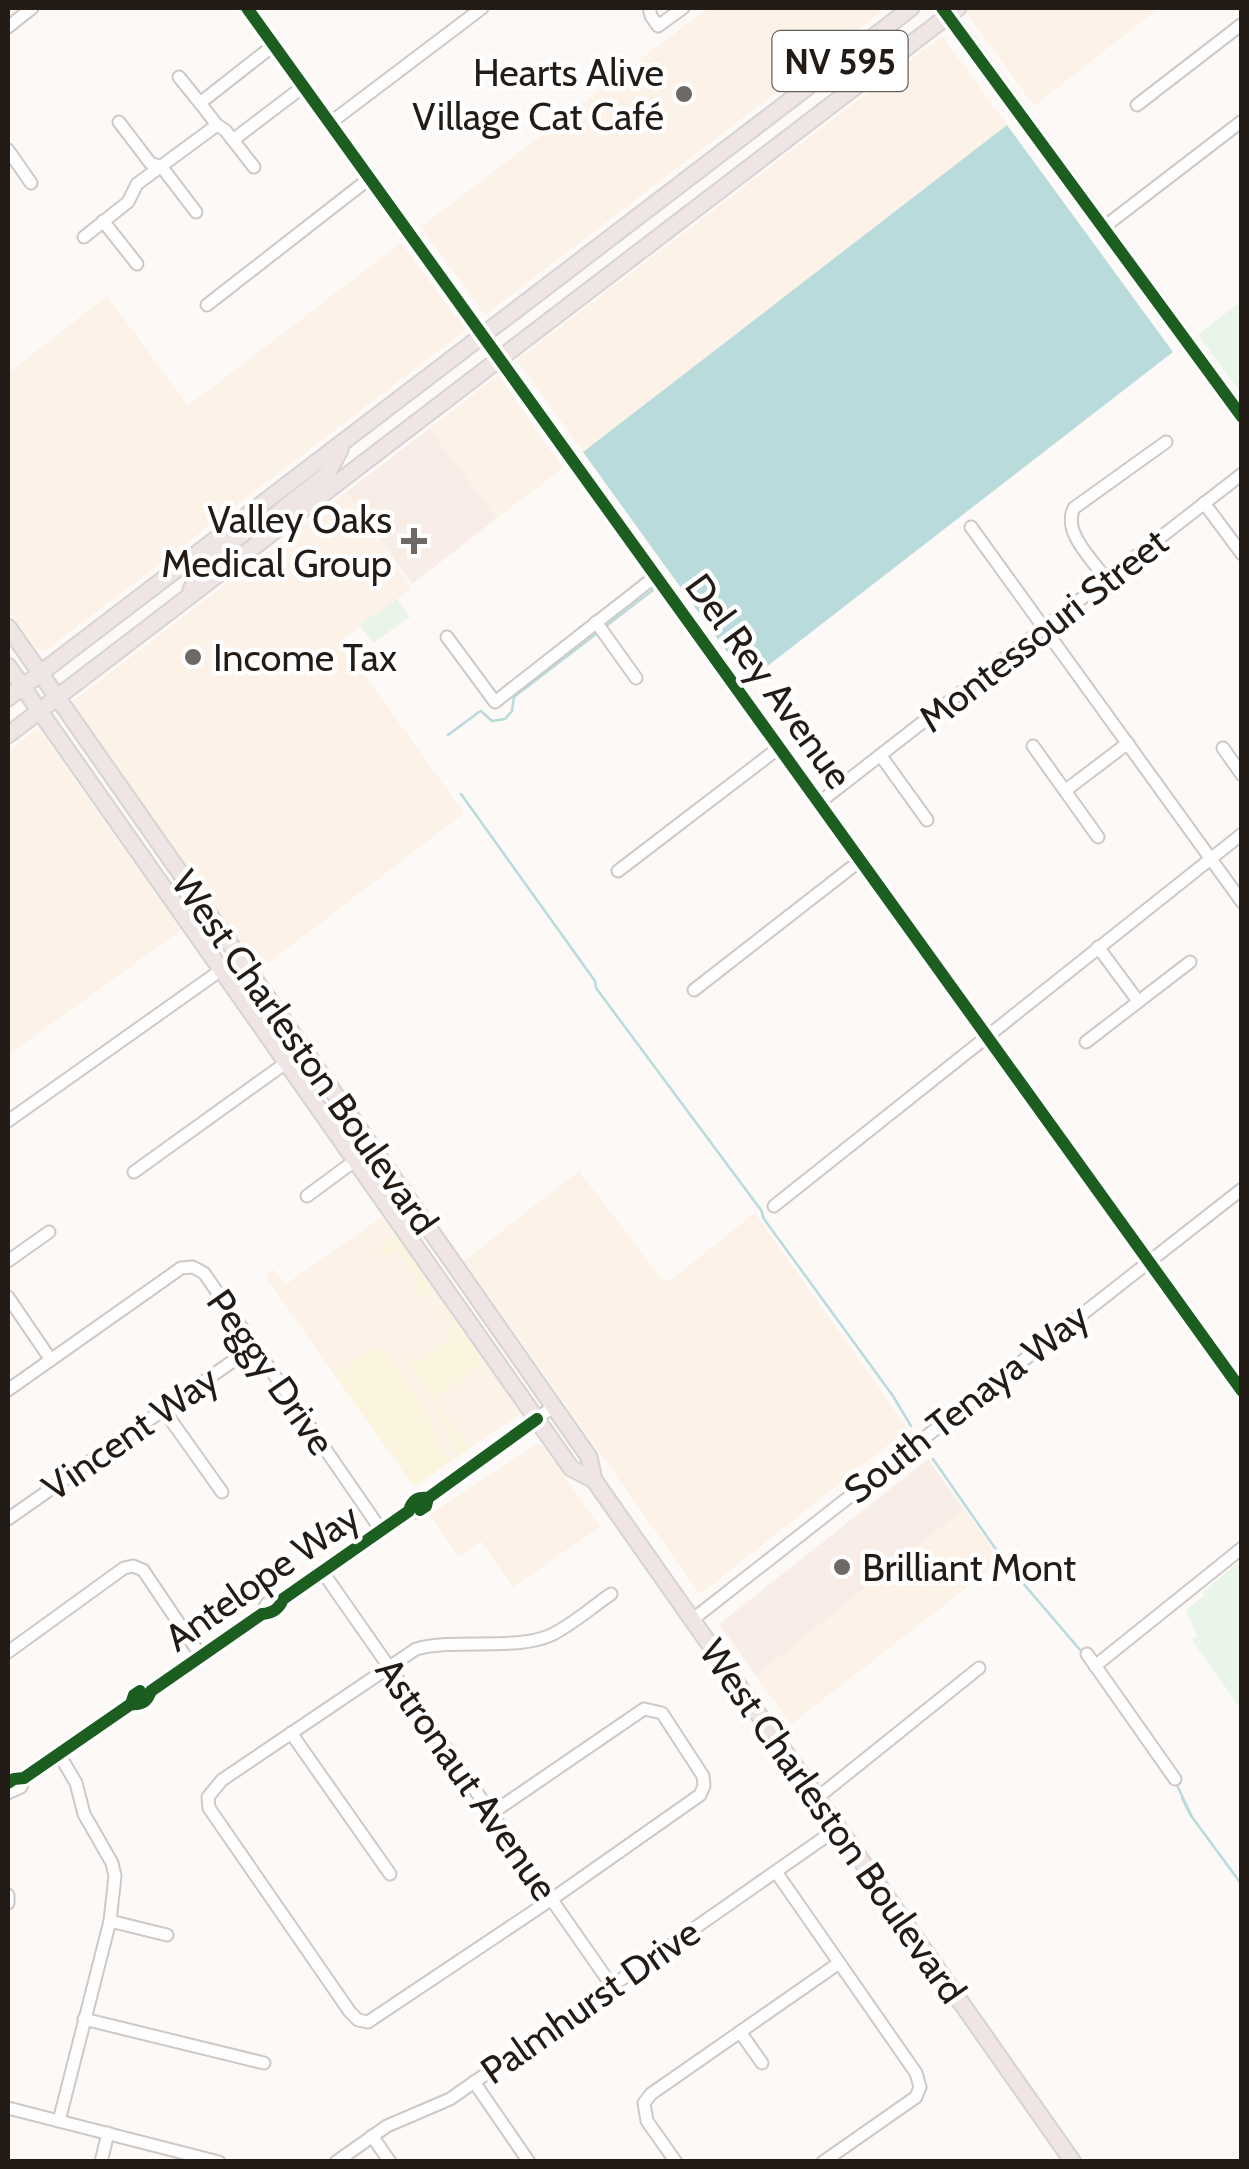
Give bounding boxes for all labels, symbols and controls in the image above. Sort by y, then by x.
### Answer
road number: NV 595 [772,31,908,91]
place label: Hearts Alive Village Cat Café [412,49,664,140]
marker: Hearts Alive Village Cat Café [673,83,695,105]
place label: Valley Oaks Medical Group [161,496,392,587]
street label: Montessouri Street [909,518,1177,742]
marker: Valley Oaks Medical Group [401,528,427,554]
street label: Del Rey Avenue [675,564,863,798]
place label: Income Tax [213,634,397,681]
marker: Income Tax [182,646,204,668]
street label: West Charleston Boulevard [161,861,449,1243]
street label: Peggy Drive [197,1280,345,1464]
street label: South Tenaya Way [834,1293,1098,1513]
street label: Vincent Way [33,1355,227,1511]
street label: Antelope Way [156,1493,368,1661]
place label: Brilliant Mont [862,1544,1076,1591]
marker: Brilliant Mont [831,1556,853,1578]
street label: West Charleston Boulevard [689,1630,977,2012]
street label: Astronaut Avenue [366,1649,568,1909]
street label: Palmhurst Drive [471,1908,709,2094]

